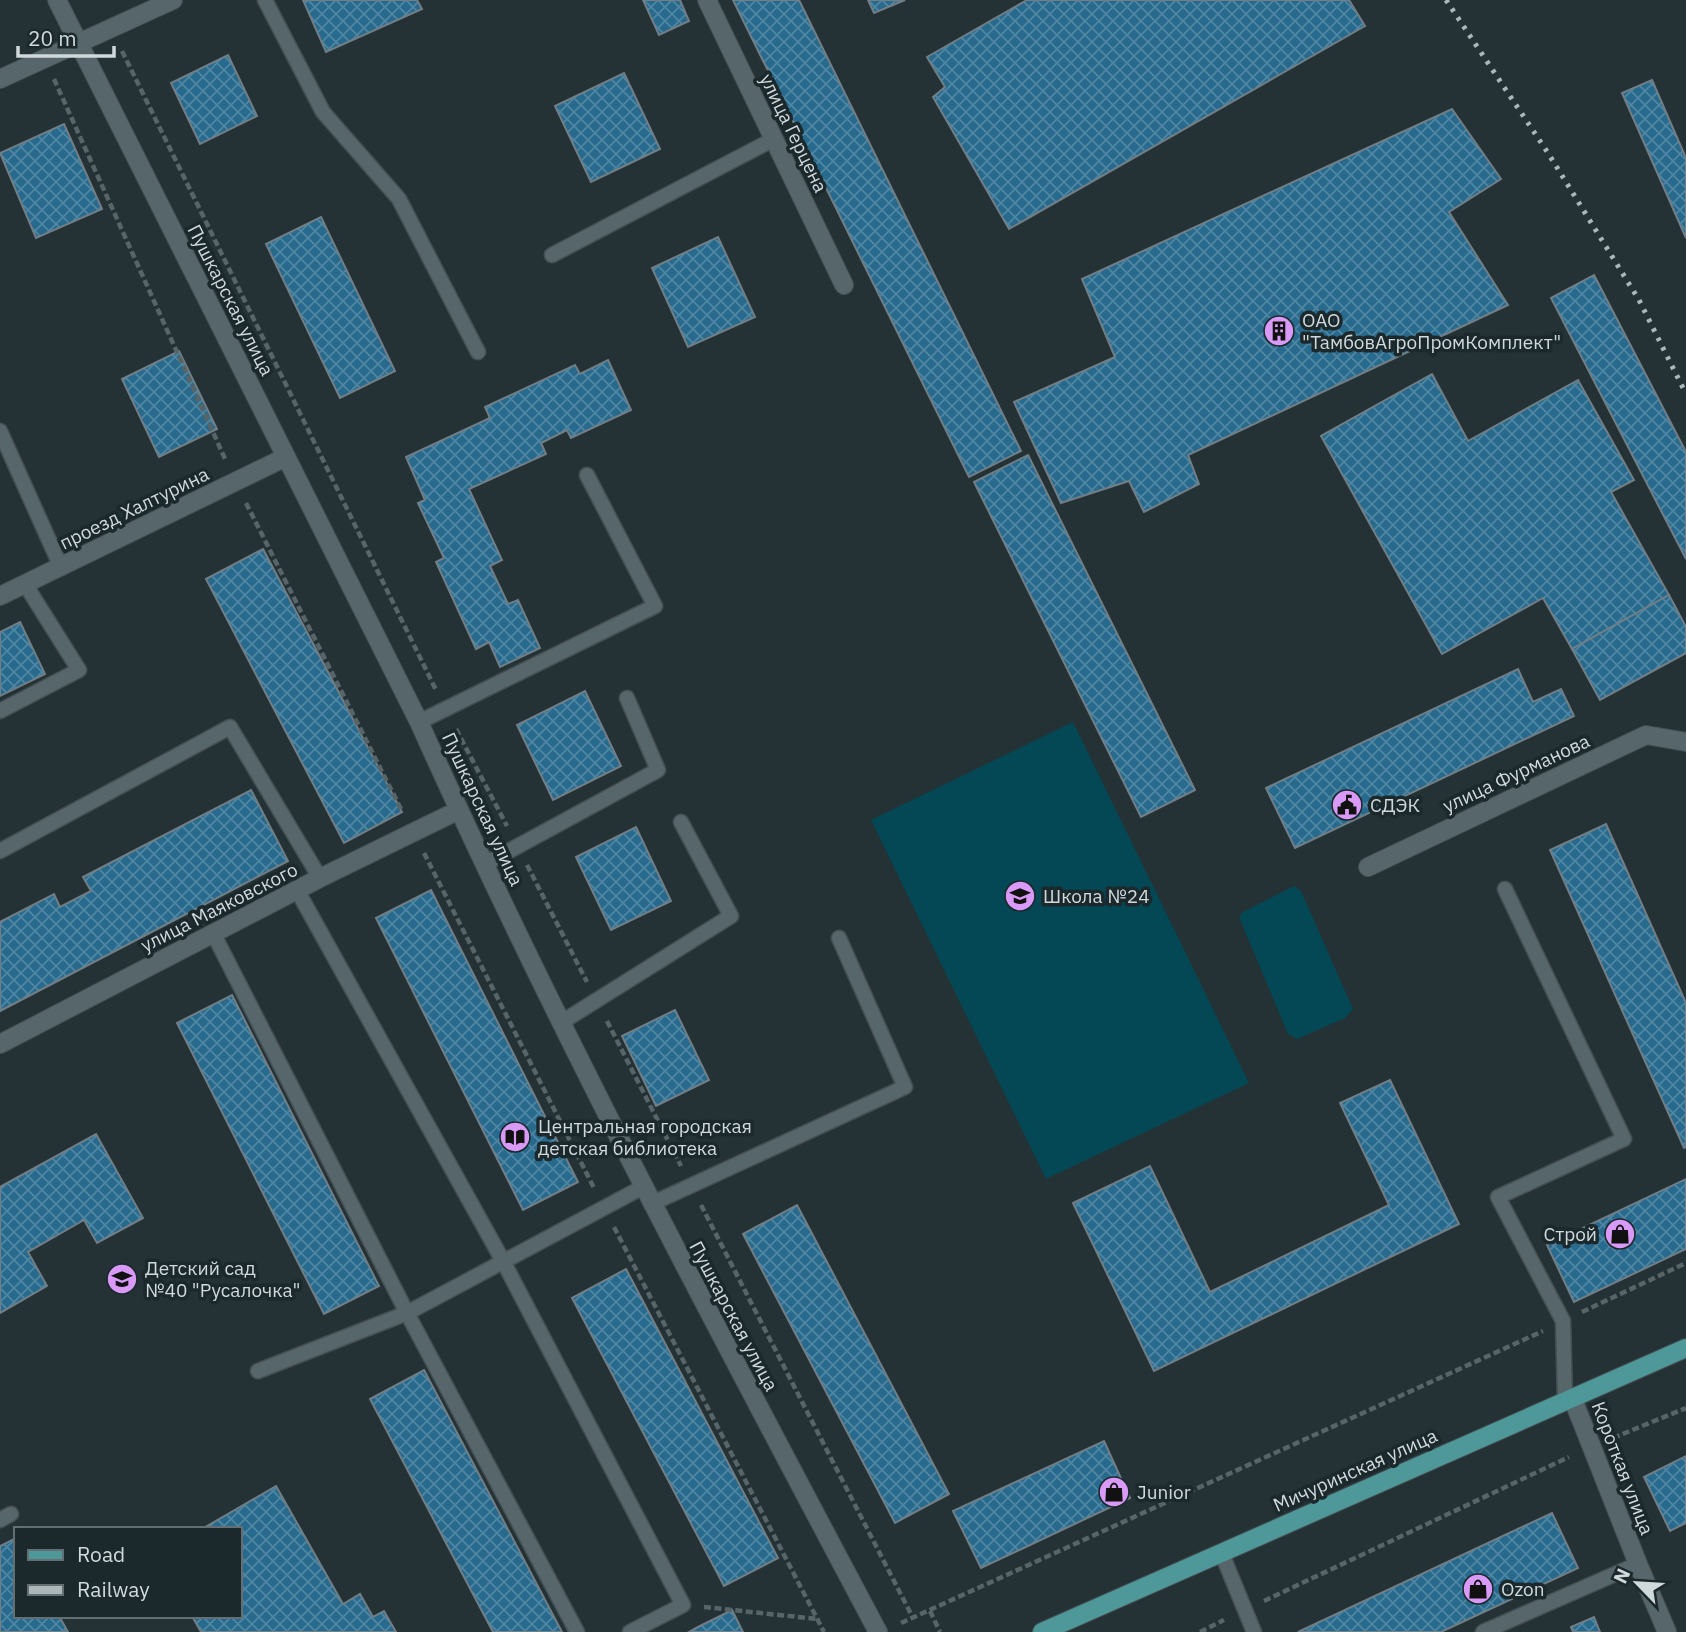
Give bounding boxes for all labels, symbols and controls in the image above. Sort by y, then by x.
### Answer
scale bar [18,14,114,58]
text: 20 m [28,24,77,52]
street label: улица Герцена [755,70,833,196]
street label: Пушкарская улица [183,220,279,380]
place label: ОАО "ТамбовАгроПромКомплект" [1302,308,1561,354]
building icon: ОАО "ТамбовАгроПромКомплект" [1262,314,1296,348]
street label: проезд Халтурина [55,461,213,555]
street label: Пушкарская улица [437,728,529,890]
street label: улица Фурманова [1439,728,1593,818]
public building icon: СДЭК [1330,788,1364,822]
place label: СДЭК [1370,793,1420,817]
street label: улица Маяковского [136,857,302,957]
school or university icon: Школа №24 [1003,879,1037,913]
place label: Школа №24 [1043,884,1150,908]
place label: Центральная городская детская библиотека [538,1114,752,1160]
library icon: Центральная городская детская библиотека [498,1120,532,1154]
shop icon: Строй [1603,1217,1637,1251]
place label: Строй [1543,1222,1597,1246]
street label: Пушкарская улица [684,1237,784,1395]
place label: Детский сад №40 "Русалочка" [145,1256,300,1302]
school or university icon: Детский сад №40 "Русалочка" [105,1262,139,1296]
street label: Короткая улица [1587,1398,1659,1538]
street label: Мичуринская улица [1269,1423,1441,1517]
shop icon: Junior [1097,1475,1131,1509]
place label: Junior [1137,1480,1191,1504]
legend [14,1527,242,1618]
text: Road [77,1540,125,1568]
north arrow [1602,1548,1672,1618]
text: N [1608,1565,1635,1587]
shop icon: Ozon [1461,1572,1495,1606]
text: Railway [77,1575,150,1603]
place label: Ozon [1501,1577,1545,1601]

